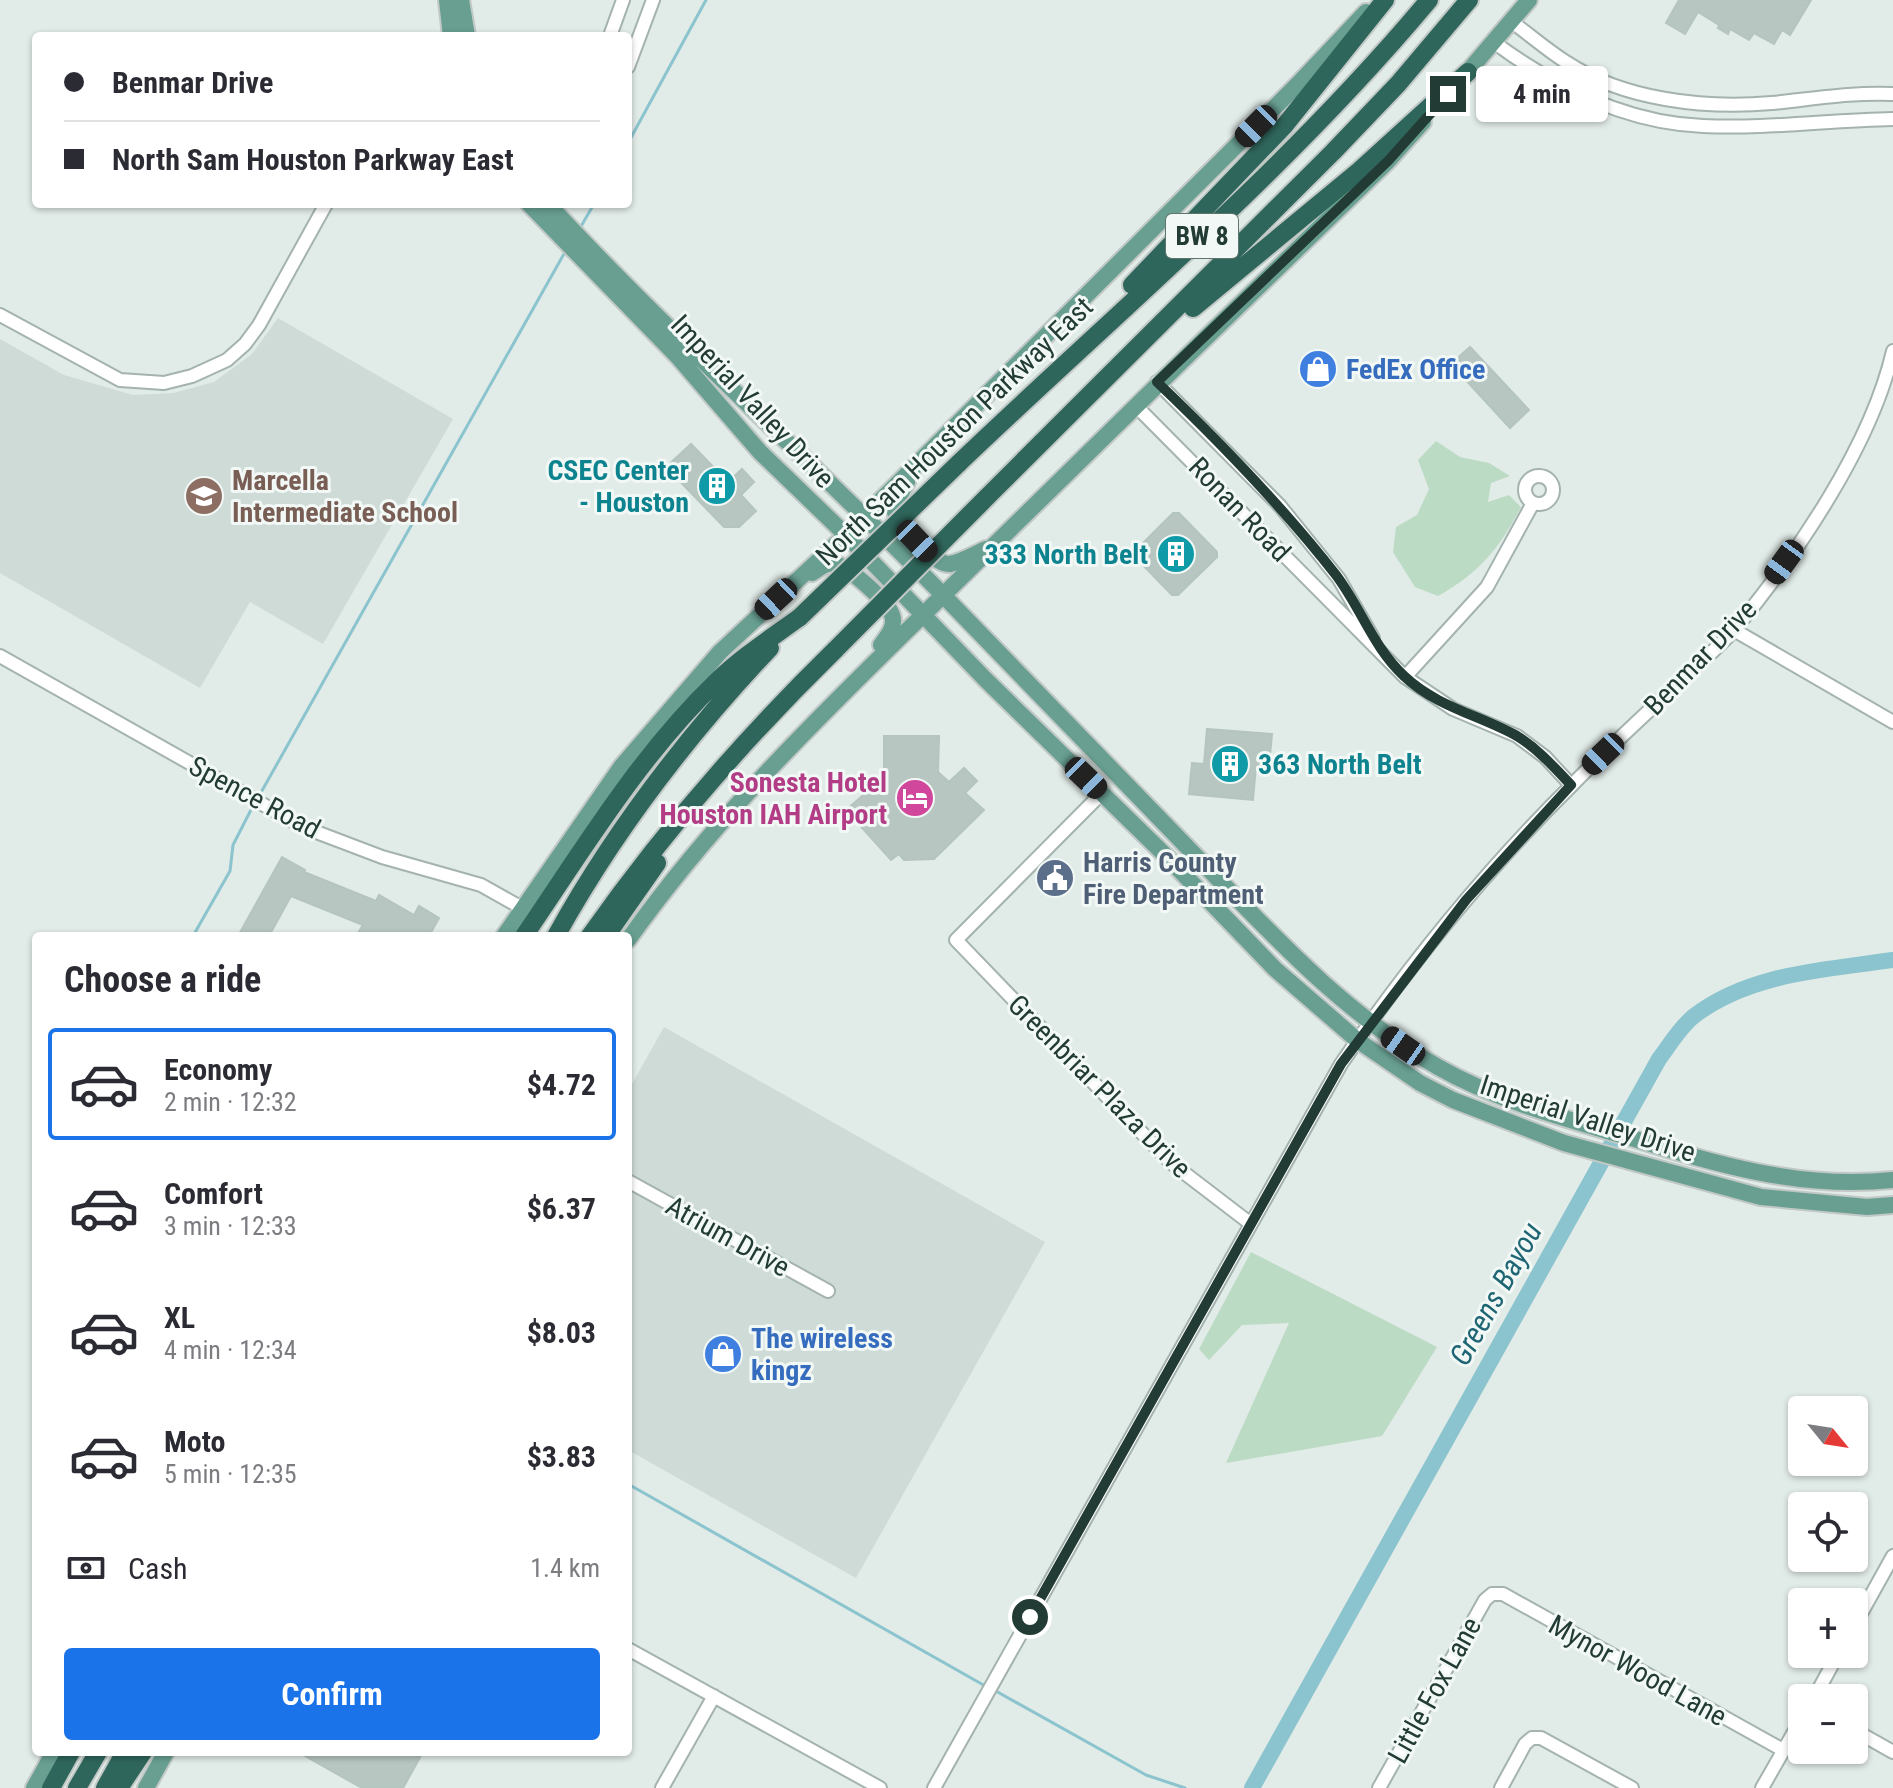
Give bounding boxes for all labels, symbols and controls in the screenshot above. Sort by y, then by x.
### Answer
text: Benmar Drive [112,65,273,100]
callout: 4 min [1476,66,1608,122]
route end [1430,76,1466,112]
text: 4 min [1513,79,1571,109]
car [1231,101,1281,151]
text: North Sam Houston Parkway East [112,142,514,177]
road number: BW 8 [1166,214,1238,258]
street label: North Sam Houston Parkway East [809,290,1100,572]
street label: Imperial Valley Drive [664,308,841,495]
shop icon: FedEx Office [1297,348,1339,390]
place label: FedEx Office [1346,353,1485,386]
street label: Ronan Road [1182,450,1297,568]
place label: CSEC Center - Houston [547,454,689,519]
place label: Marcella Intermediate School [232,464,458,529]
building icon: CSEC Center - Houston [696,465,738,507]
school or university icon: Marcella Intermediate School [183,475,225,517]
car [892,515,942,567]
building icon: 333 North Belt [1155,533,1197,575]
car [1760,536,1808,588]
place label: 333 North Belt [984,538,1148,571]
car [750,574,802,624]
street label: Benmar Drive [1637,593,1763,722]
car [1577,729,1629,779]
building icon: 363 North Belt [1209,743,1251,785]
place label: 363 North Belt [1258,748,1422,781]
street label: Spence Road [184,749,326,846]
car [1060,753,1112,803]
place label: Sonesta Hotel Houston IAH Airport [660,766,887,831]
hotel icon: Sonesta Hotel Houston IAH Airport [894,777,936,819]
place label: Harris County Fire Department [1083,846,1264,911]
public building icon: Harris County Fire Department [1034,857,1076,899]
text: Choose a ride [64,959,261,1001]
street label: Greenbriar Plaza Drive [1001,988,1198,1185]
car [1376,1022,1430,1070]
icon: car [68,1048,140,1120]
text: Economy [164,1052,272,1087]
text: $4.72 [527,1067,596,1102]
street label: Imperial Valley Drive [1476,1068,1700,1169]
text: 2 min · 12:32 [164,1087,297,1117]
icon: car [68,1172,140,1244]
text: Comfort [164,1176,263,1211]
street label: Atrium Drive [660,1189,795,1284]
text: $6.37 [527,1191,596,1226]
text: 3 min · 12:33 [164,1211,297,1241]
water label: Greens Bayou [1442,1216,1549,1371]
icon: car [68,1296,140,1368]
text: XL [164,1300,195,1335]
text: $8.03 [527,1315,596,1350]
place label: The wireless kingz [751,1322,893,1387]
shop icon: The wireless kingz [702,1333,744,1375]
text: 4 min · 12:34 [164,1335,297,1365]
north arrow [1788,1396,1868,1476]
map controls [1788,1396,1868,1764]
icon: car [68,1420,140,1492]
text: Moto [164,1424,225,1459]
text: $3.83 [527,1439,596,1474]
text: 5 min · 12:35 [164,1459,297,1489]
button: locate [1788,1492,1868,1572]
icon: cash [64,1546,108,1590]
text: Cash [128,1551,188,1586]
text: 1.4 km [530,1553,600,1583]
button: + [1788,1588,1868,1668]
route start [1012,1599,1048,1635]
street label: Mynor Wood Lane [1543,1608,1732,1733]
street label: Little Fox Lane [1381,1612,1488,1769]
button: Confirm [64,1648,600,1740]
button: − [1788,1684,1868,1764]

